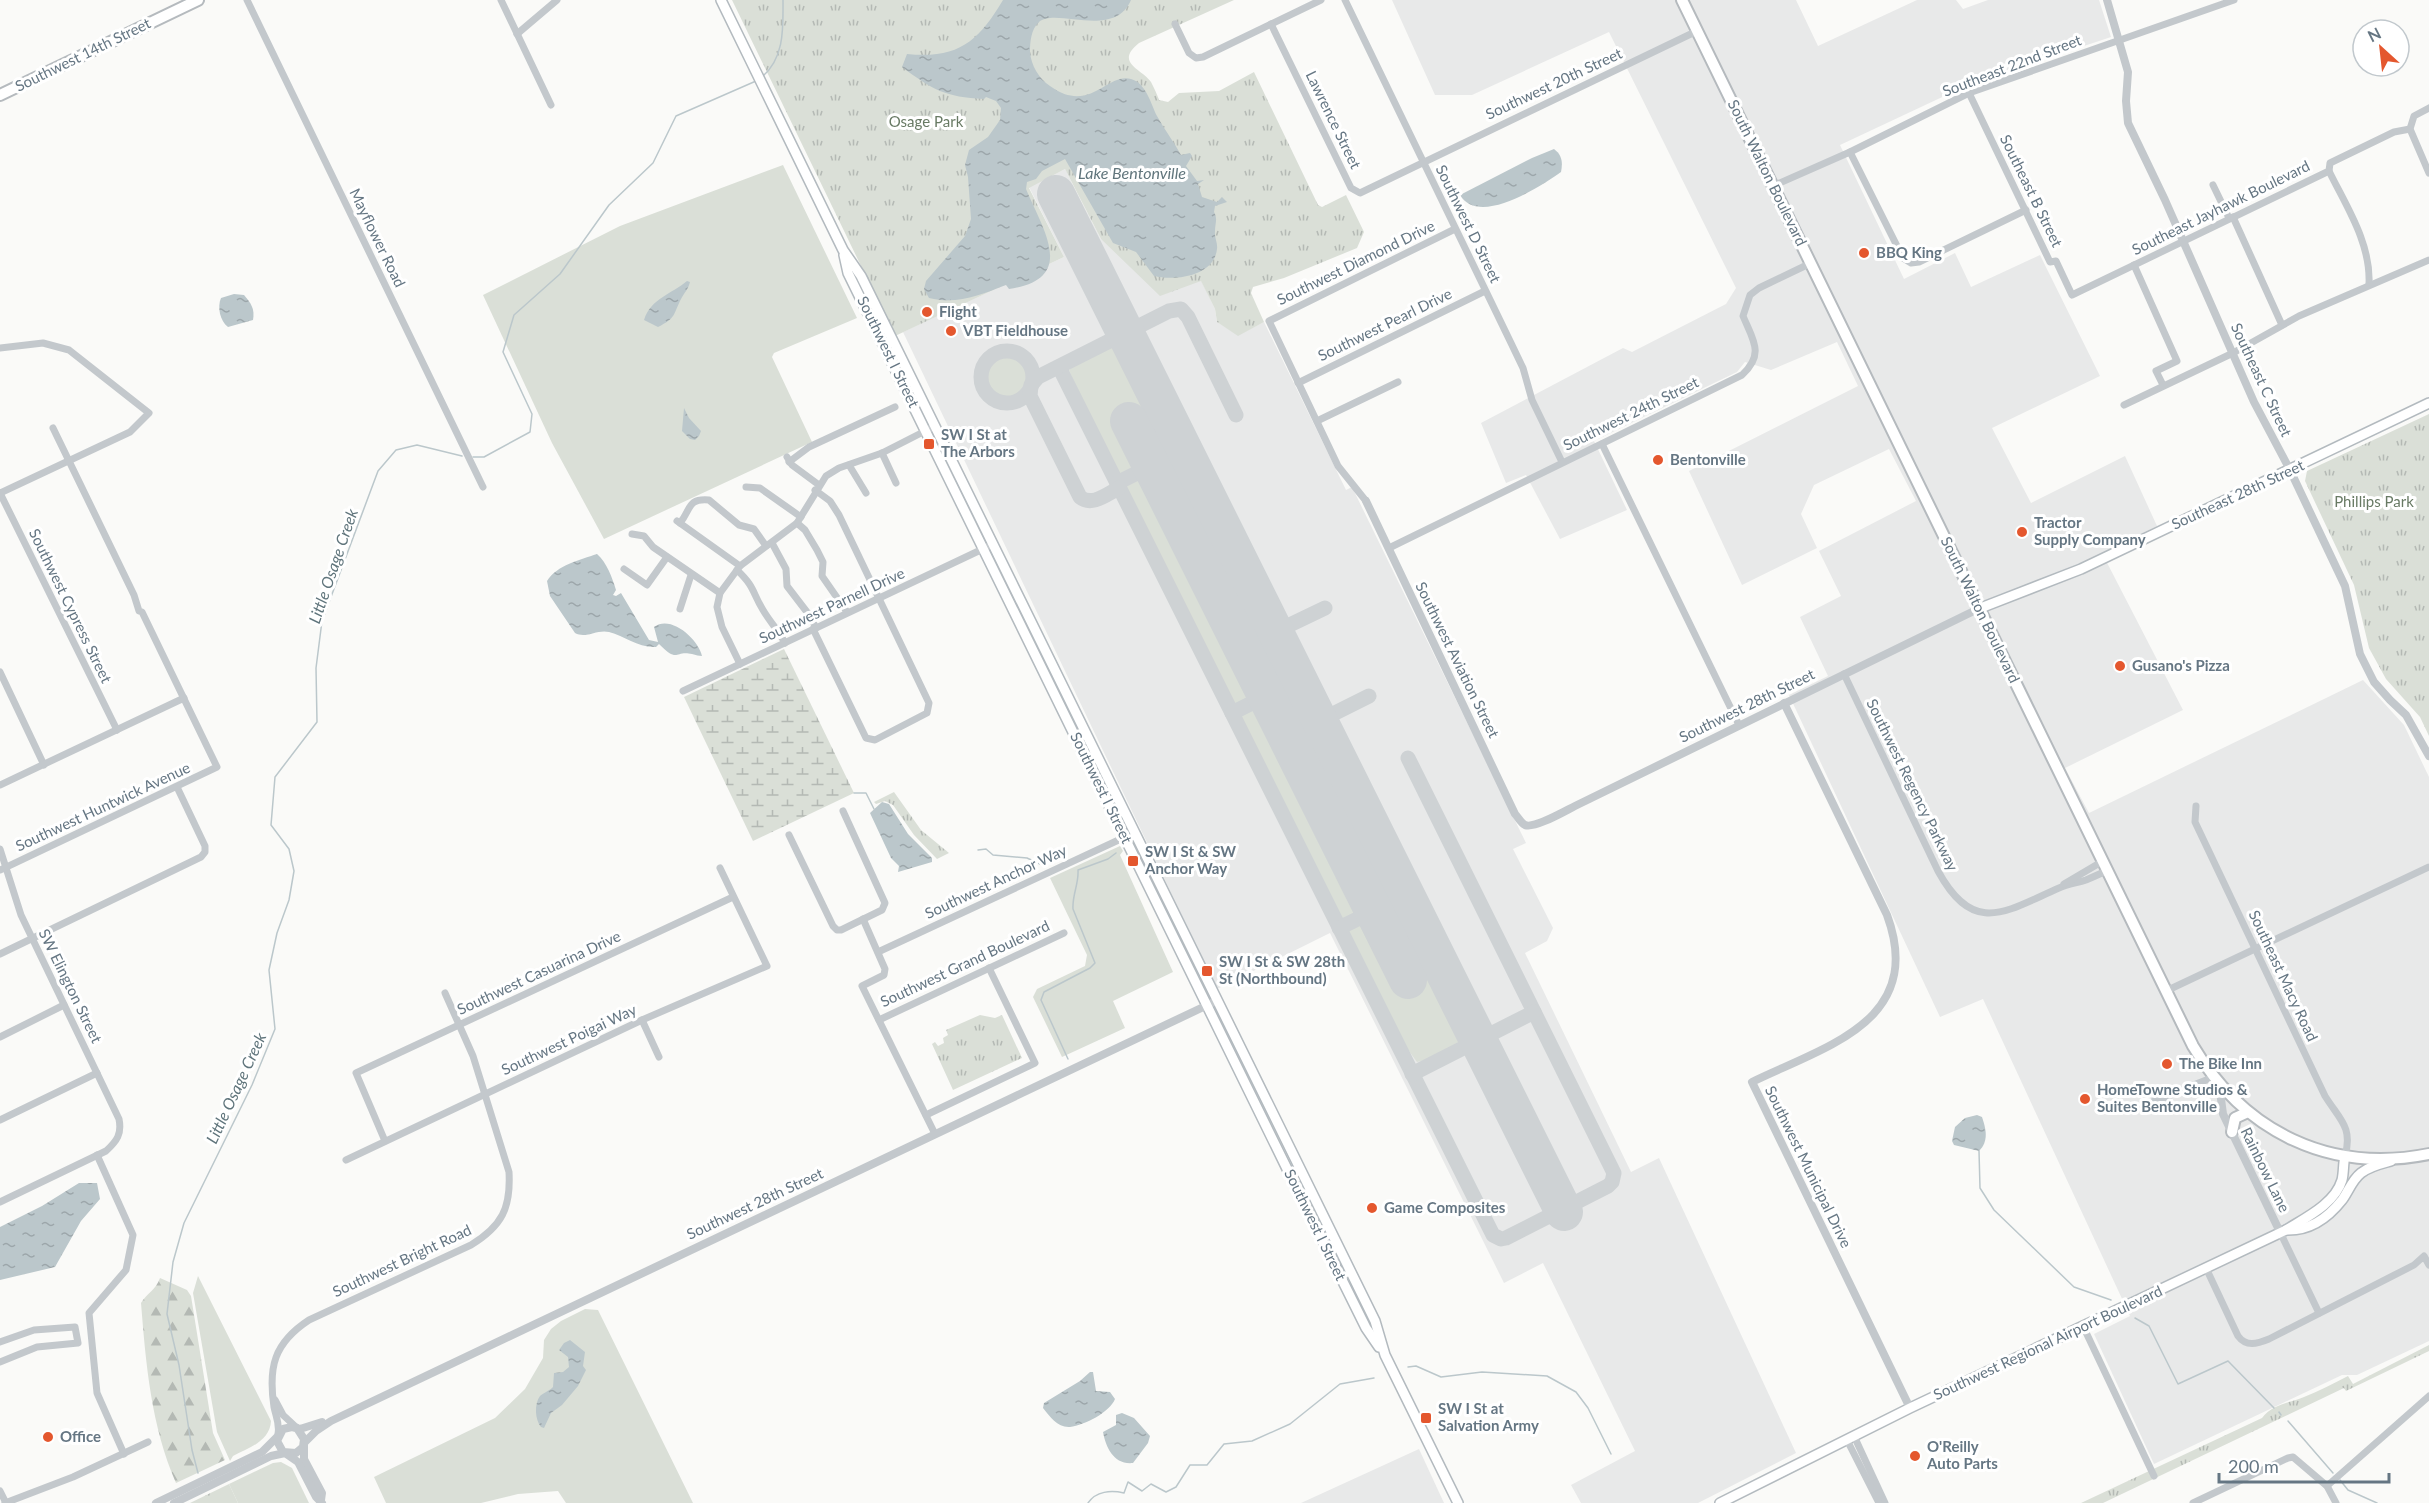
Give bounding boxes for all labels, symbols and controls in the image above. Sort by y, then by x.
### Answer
street label: Southwest 14th Street [12,13,154,95]
north arrow [2351,18,2411,78]
text: N [2364,23,2384,45]
street label: Southeast 22nd Street [1940,30,2084,100]
street label: Southwest 20th Street [1482,43,1625,123]
street label: Lawrence Street [1302,68,1366,172]
street label: South Walton Boulevard [1725,97,1811,249]
park label: Osage Park [889,112,964,130]
street label: Southeast B Street [1997,131,2067,250]
street label: Southeast Jayhawk Boulevard [2129,156,2312,258]
street label: Southwest D Street [1433,162,1505,286]
water label: Lake Bentonville [1078,163,1186,182]
street label: Mayflower Road [346,185,410,290]
street label: Southwest Diamond Drive [1274,216,1438,308]
place label: BBQ King [1876,243,1942,261]
marker: BBQ King [1857,246,1871,260]
street label: Southwest Pearl Drive [1315,284,1454,364]
street label: Southwest I Street [854,293,924,411]
place label: Flight [939,302,977,320]
marker: Flight [920,305,934,319]
street label: Southeast C Street [2228,320,2296,440]
place label: VBT Fieldhouse [962,321,1068,339]
marker: VBT Fieldhouse [944,324,958,338]
street label: Southwest 24th Street [1560,372,1702,454]
place label: SW I St at The Arbors [941,425,1015,460]
marker: SW I St at The Arbors [922,437,936,451]
place label: Bentonville [1670,450,1746,468]
marker: Bentonville [1651,453,1665,467]
street label: Southeast 28th Street [2168,455,2307,533]
park label: Phillips Park [2334,492,2414,510]
water label: Little Osage Creek [304,506,361,626]
place label: Tractor Supply Company [2034,513,2146,548]
marker: Tractor Supply Company [2015,525,2029,539]
street label: Southwest Cypress Street [26,526,116,686]
street label: South Walton Boulevard [1938,534,2024,686]
street label: Southwest Parnell Drive [756,563,907,647]
street label: Southwest Aviation Street [1412,579,1504,741]
place label: Gusano's Pizza [2132,656,2230,674]
marker: Gusano's Pizza [2113,659,2127,673]
street label: Southwest 28th Street [1676,664,1818,746]
street label: Southwest Regency Parkway [1863,696,1963,874]
street label: Southwest I Street [1067,729,1137,847]
street label: Southwest Huntwick Avenue [12,758,193,854]
street label: Southwest Anchor Way [922,840,1070,922]
place label: SW I St & SW Anchor Way [1144,842,1236,877]
marker: SW I St & SW Anchor Way [1126,854,1140,868]
street label: Southeast Macy Road [2246,907,2322,1044]
street label: Southwest Grand Boulevard [877,916,1052,1010]
street label: SW Elington Street [35,926,107,1046]
street label: Southwest Casuarina Drive [454,926,623,1018]
place label: SW I St & SW 28th St (Northbound) [1219,952,1345,987]
marker: SW I St & SW 28th St (Northbound) [1200,964,1214,978]
street label: Southwest Poigai Way [498,1000,639,1078]
water label: Little Osage Creek [202,1029,270,1146]
place label: The Bike Inn [2179,1054,2262,1072]
marker: The Bike Inn [2160,1057,2174,1071]
place label: HomeTowne Studios & Suites Bentonville [2097,1080,2248,1115]
street label: Southwest Municipal Drive [1762,1083,1856,1251]
marker: HomeTowne Studios & Suites Bentonville [2078,1092,2092,1106]
street label: Rainbow Lane [2238,1124,2294,1215]
street label: Southwest 28th Street [683,1163,826,1243]
street label: Southwest I Street [1281,1166,1351,1284]
place label: Game Composites [1384,1198,1506,1216]
marker: Game Composites [1365,1201,1379,1215]
street label: Southwest Bright Road [329,1220,474,1300]
street label: Southwest Regional Airport Boulevard [1930,1281,2165,1403]
place label: SW I St at Salvation Army [1438,1399,1539,1434]
marker: SW I St at Salvation Army [1419,1411,1433,1425]
place label: Office [60,1427,101,1445]
marker: Office [41,1430,55,1444]
place label: O'Reilly Auto Parts [1926,1437,1998,1472]
scale bar [2219,1446,2388,1484]
marker: O'Reilly Auto Parts [1908,1449,1922,1463]
text: 200 m [2228,1455,2279,1477]

